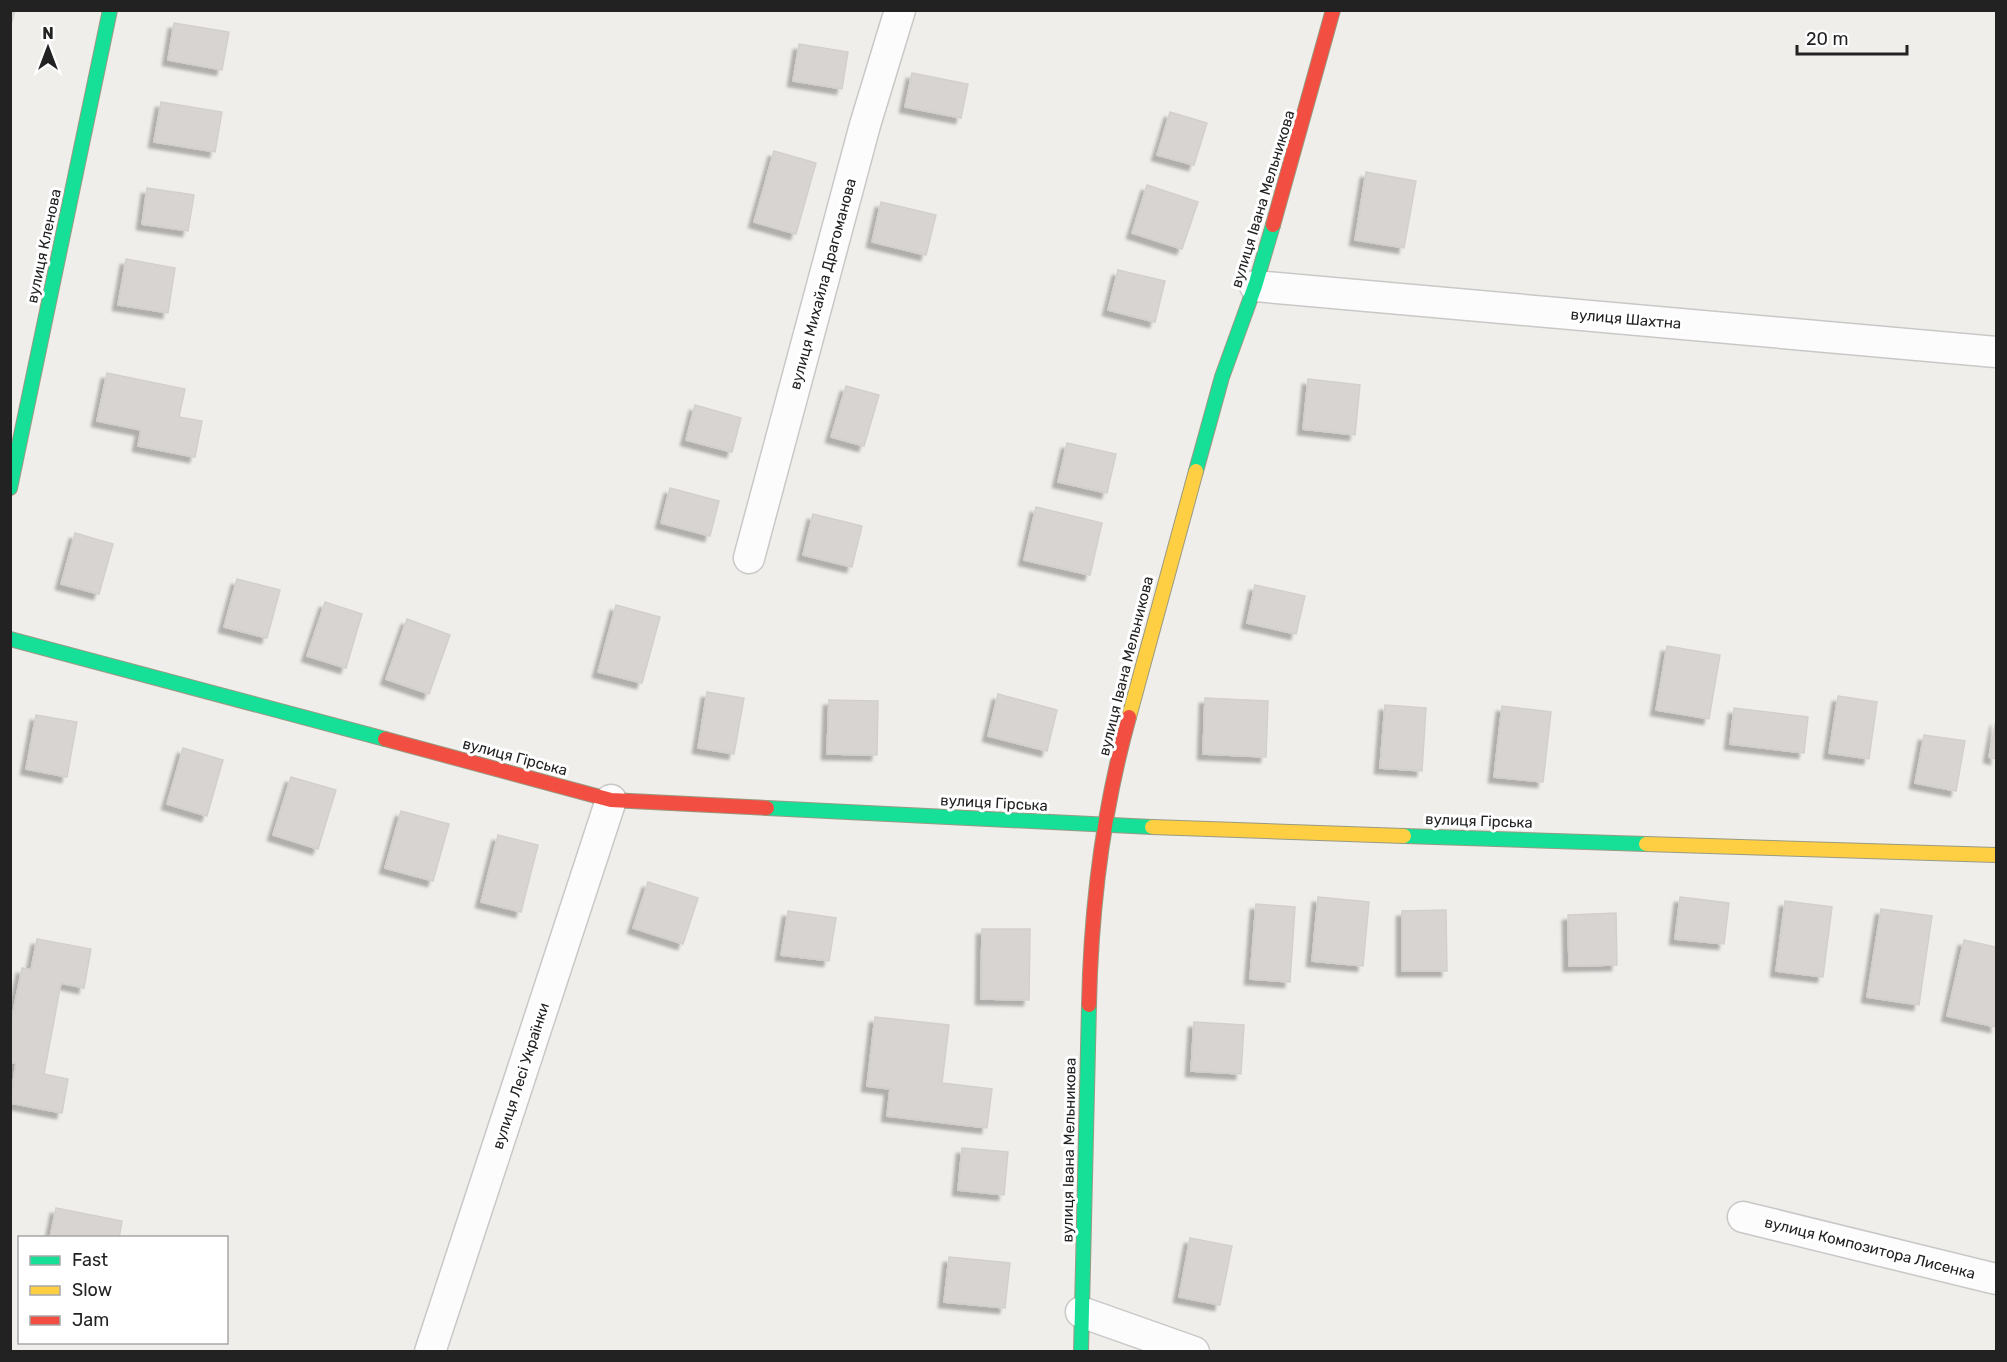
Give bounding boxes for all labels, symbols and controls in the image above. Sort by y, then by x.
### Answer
north arrow [18,18,78,78]
scale bar [1797,18,1906,56]
text: N [42,24,54,43]
text: 20 m [1806,28,1848,50]
street label: вулиця Івана Мельникова [1227,108,1299,290]
street label: вулиця Михайла Драгоманова [786,176,860,392]
street label: вулиця Кленова [23,187,65,305]
street label: вулиця Шахтна [1570,305,1682,333]
street label: вулиця Івана Мельникова [1095,574,1157,758]
street label: вулиця Гірська [461,734,569,780]
street label: вулиця Гірська [940,791,1048,815]
street label: вулиця Гірська [1425,810,1533,832]
street label: вулиця Лесі Українки [489,1000,553,1152]
street label: вулиця Івана Мельникова [1058,1057,1080,1243]
street label: вулиця Композитора Лисенка [1763,1213,1977,1283]
legend [18,1236,228,1344]
text: Fast [72,1249,108,1271]
text: Slow [72,1279,112,1301]
text: Jam [72,1309,109,1331]

